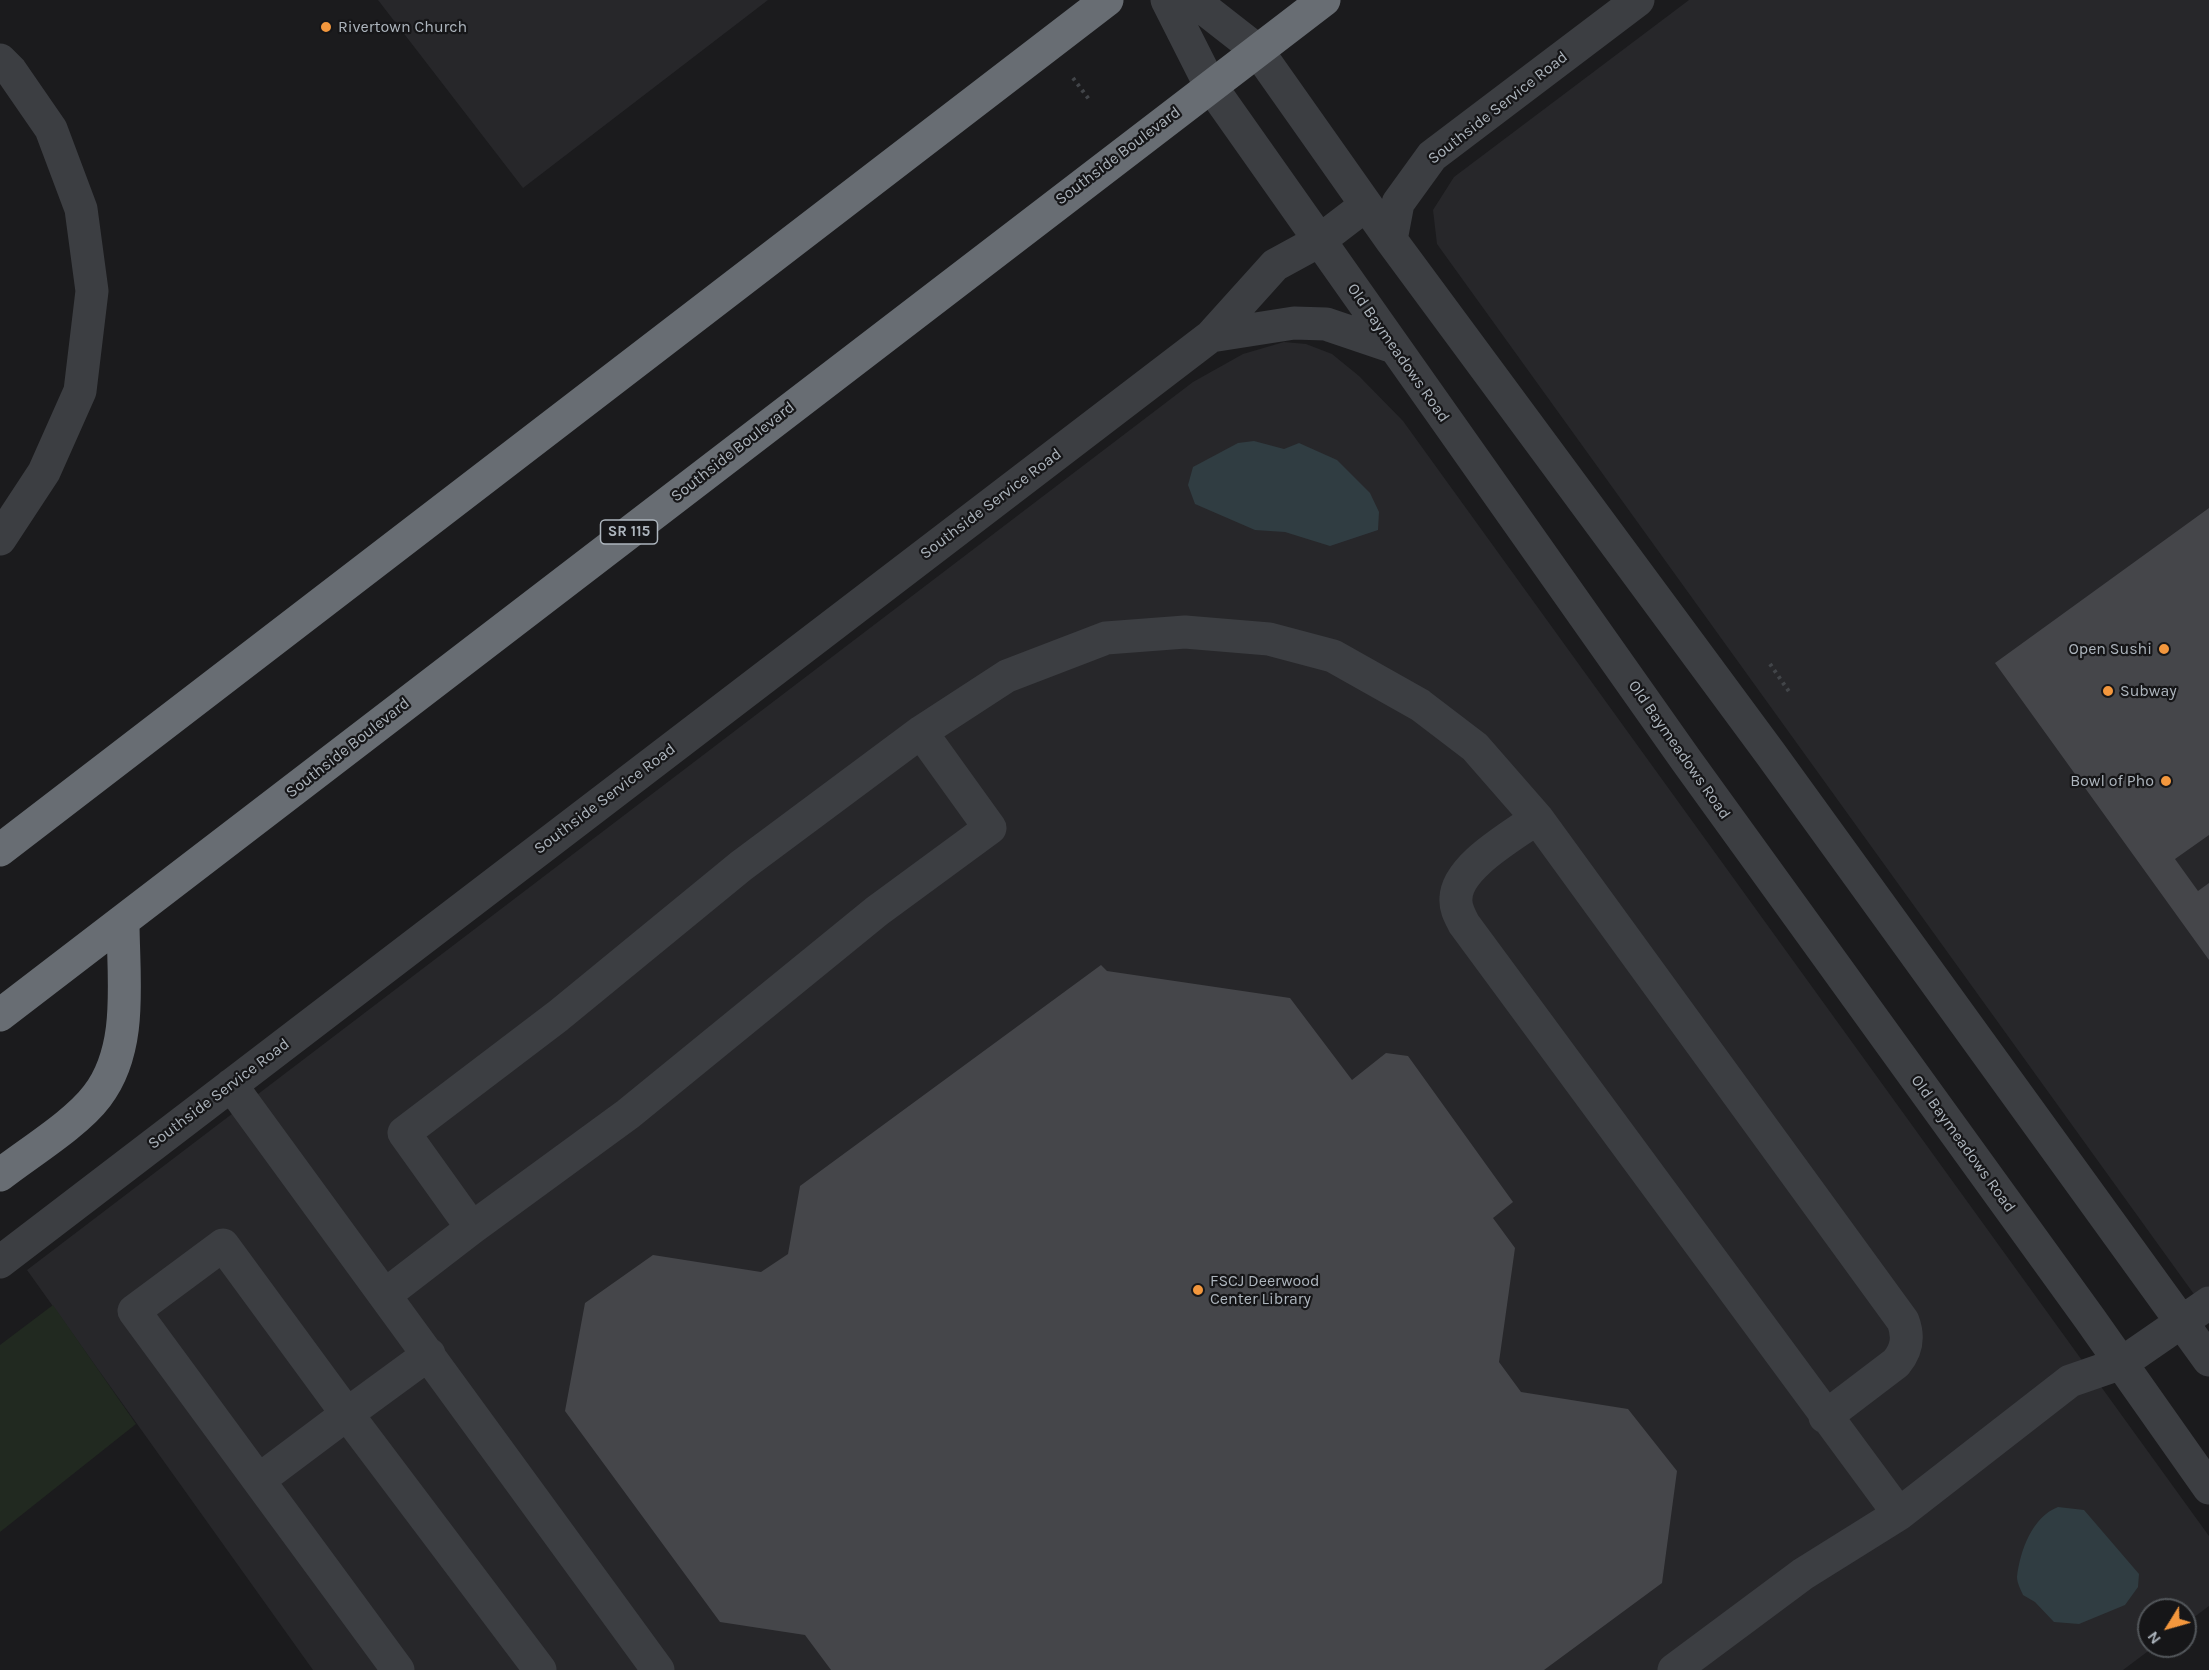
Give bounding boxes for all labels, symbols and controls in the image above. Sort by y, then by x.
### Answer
place label: Rivertown Church [338,17,467,37]
marker: Rivertown Church [319,20,333,34]
street label: Southside Service Road [1424,47,1572,169]
street label: Southside Boulevard [1052,103,1184,209]
street label: Old Baymeadows Road [1343,280,1453,426]
street label: Southside Boulevard [667,398,799,506]
street label: Southside Service Road [917,445,1065,563]
road number: SR 115 [600,520,658,544]
place label: Open Sushi [2068,639,2152,659]
marker: Open Sushi [2157,642,2171,656]
street label: Old Baymeadows Road [1624,677,1734,823]
place label: Subway [2120,681,2177,701]
marker: Subway [2101,684,2115,698]
street label: Southside Boulevard [282,694,414,802]
street label: Southside Service Road [531,740,679,858]
place label: Bowl of Pho [2070,771,2154,791]
marker: Bowl of Pho [2159,774,2173,788]
street label: Southside Service Road [145,1035,293,1153]
street label: Old Baymeadows Road [1907,1072,2019,1216]
place label: FSCJ Deerwood Center Library [1210,1271,1319,1309]
marker: FSCJ Deerwood Center Library [1191,1283,1205,1297]
north arrow [2137,1598,2197,1658]
text: N [2143,1628,2165,1648]

